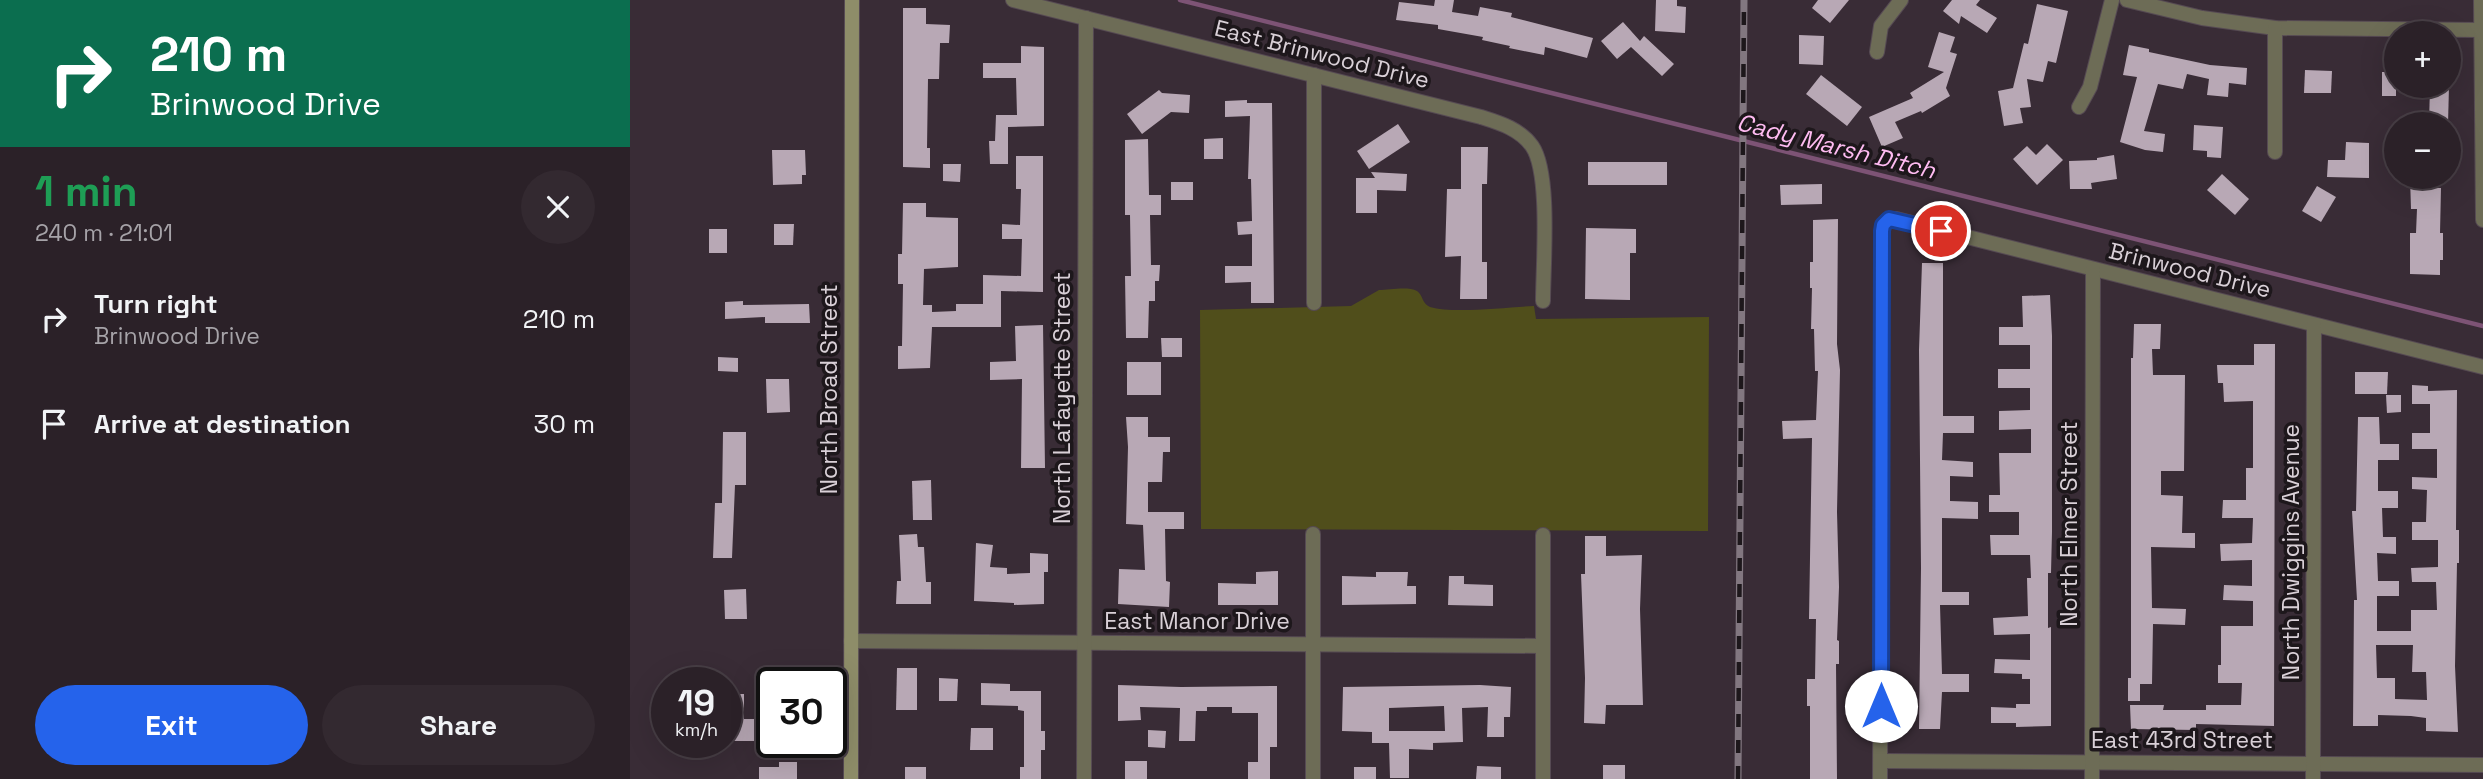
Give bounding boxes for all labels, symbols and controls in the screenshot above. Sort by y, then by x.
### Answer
street label: East Brinwood Drive [1211,13,1433,95]
map controls [2384,21,2461,189]
button: + [2384,21,2461,98]
text: 210 m [150,23,287,85]
icon: right [35,28,126,119]
text: Brinwood Drive [150,84,381,124]
water label: Cady Marsh Ditch [1733,106,1940,186]
button: − [2384,112,2461,189]
text: 1 min [35,165,138,218]
button: close [521,170,595,244]
pin [1911,201,1971,261]
icon: arrive [1922,212,1960,250]
text: 240 m · 21:01 [35,218,173,248]
street label: Brinwood Drive [2106,235,2274,305]
street label: North Lafayette Street [1047,272,1077,524]
street label: North Broad Street [814,284,844,494]
text: Turn right [94,287,218,321]
icon: right [35,300,73,338]
text: 210 m [523,302,595,336]
text: Brinwood Drive [94,321,260,351]
icon: arrive [35,405,73,443]
text: Arrive at destination [94,407,351,441]
text: 30 m [534,407,595,441]
street label: North Elmer Street [2054,421,2084,627]
street label: North Dwiggins Avenue [2276,424,2306,680]
street label: East Manor Drive [1104,606,1290,636]
speed limit sign: 30 [756,667,847,758]
position arrow [1844,669,1918,743]
text: 19 [678,681,715,725]
button: Exit [35,685,308,765]
button: Share [322,685,595,765]
text: km/h [675,718,718,741]
street label: East 43rd Street [2091,725,2273,755]

